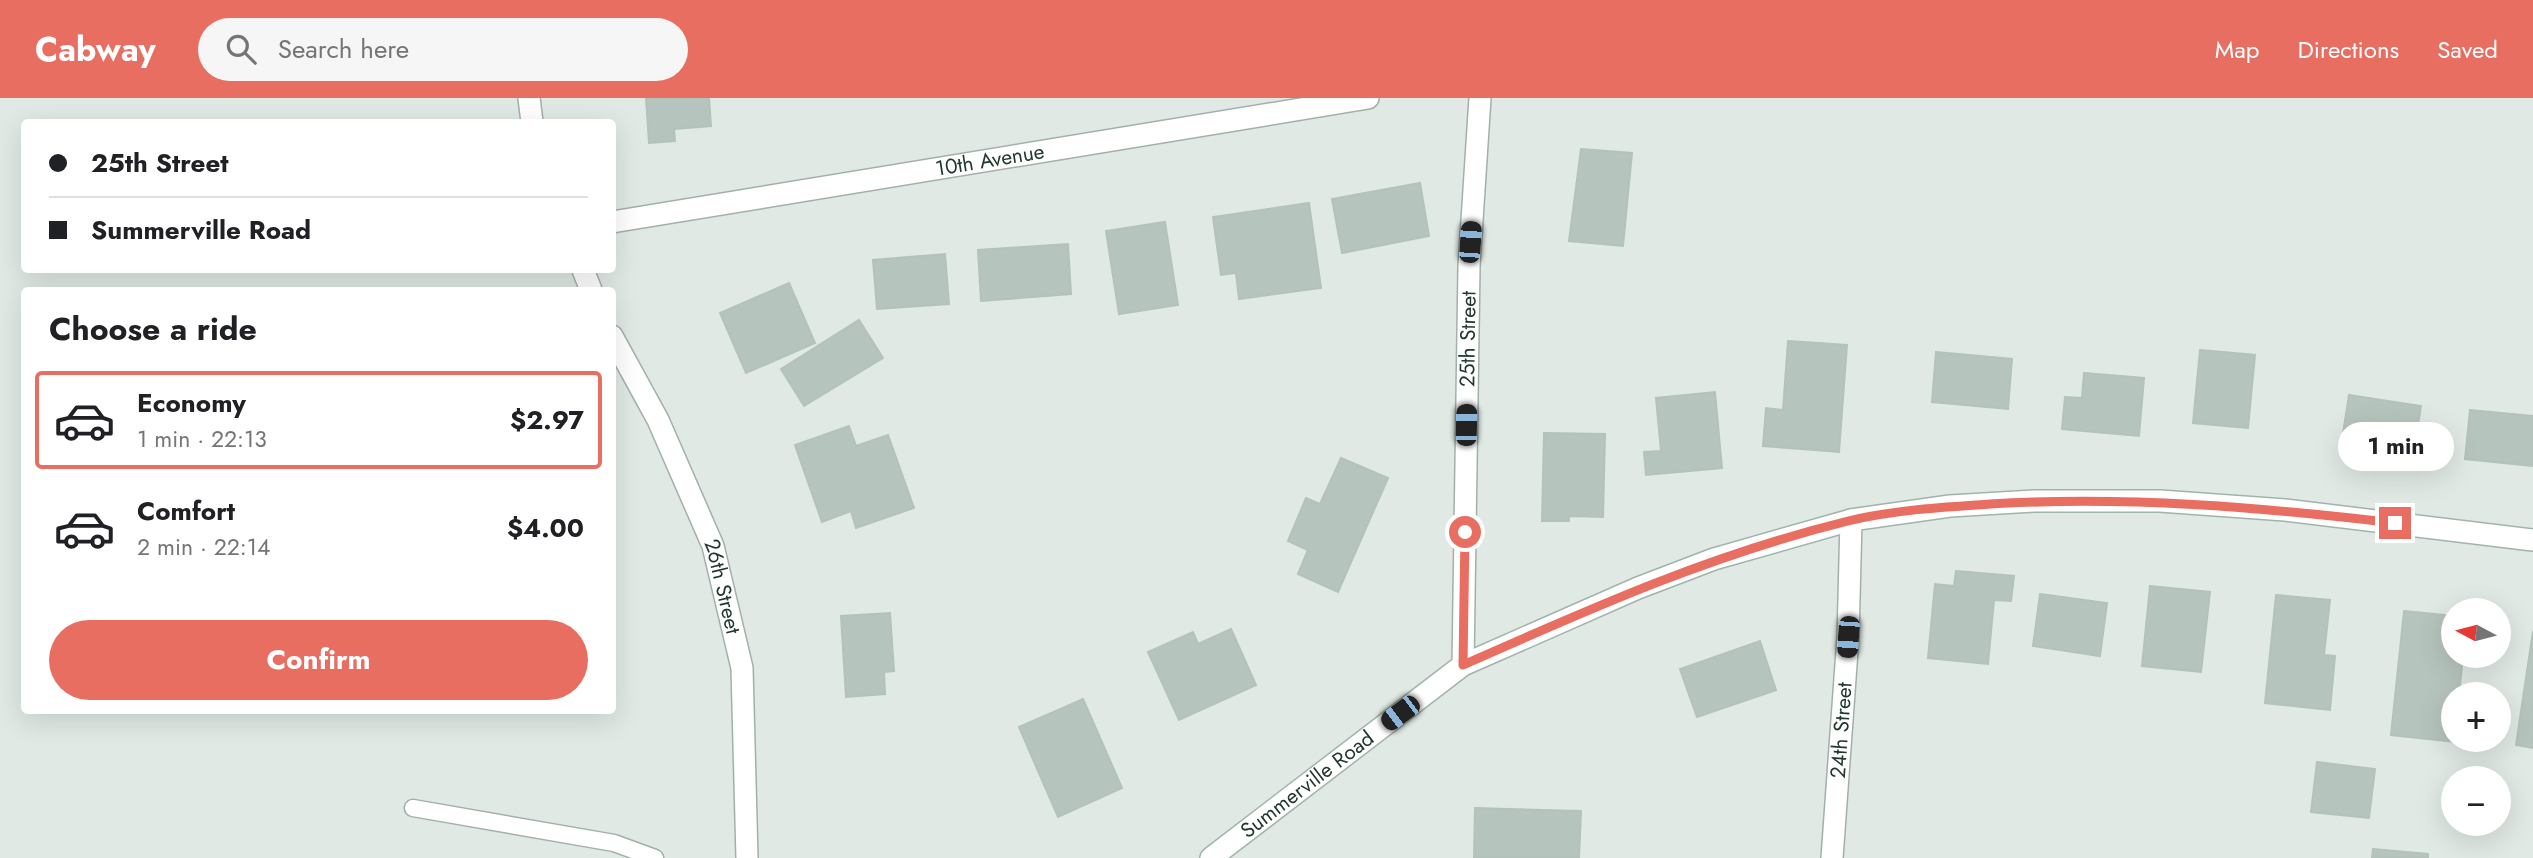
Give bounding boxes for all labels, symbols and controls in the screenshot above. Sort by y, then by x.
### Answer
search box [198,18,688,81]
text: Cabway [35,26,156,73]
icon: search [222,30,260,68]
text: Search here [278,30,409,68]
text: Map [2215,32,2260,67]
text: Directions [2298,32,2399,67]
text: Saved [2437,32,2498,67]
street label: 10th Avenue [933,136,1047,184]
text: 25th Street [91,144,229,182]
text: Summerville Road [91,211,311,249]
car [1459,220,1482,264]
street label: 25th Street [1452,291,1484,387]
text: Choose a ride [49,306,257,352]
text: Economy [137,384,246,422]
icon: car [53,389,116,452]
text: $2.97 [510,401,584,439]
car [1456,404,1477,446]
text: 1 min · 22:13 [137,422,267,456]
callout: 1 min [2337,422,2453,470]
text: 1 min [2367,429,2425,463]
text: Comfort [137,492,235,530]
icon: car [53,497,116,560]
route end [2379,507,2411,539]
text: $4.00 [507,509,584,547]
route start [1449,516,1481,548]
text: 2 min · 22:14 [137,530,271,564]
street label: 26th Street [697,534,748,637]
north arrow [2441,598,2511,668]
map controls [2441,598,2511,836]
car [1837,615,1860,659]
button: Confirm [49,620,588,700]
street label: 24th Street [1823,681,1860,780]
button: + [2441,682,2511,752]
car [1377,692,1424,734]
street label: Summerville Road [1234,724,1380,845]
button: − [2441,766,2511,836]

